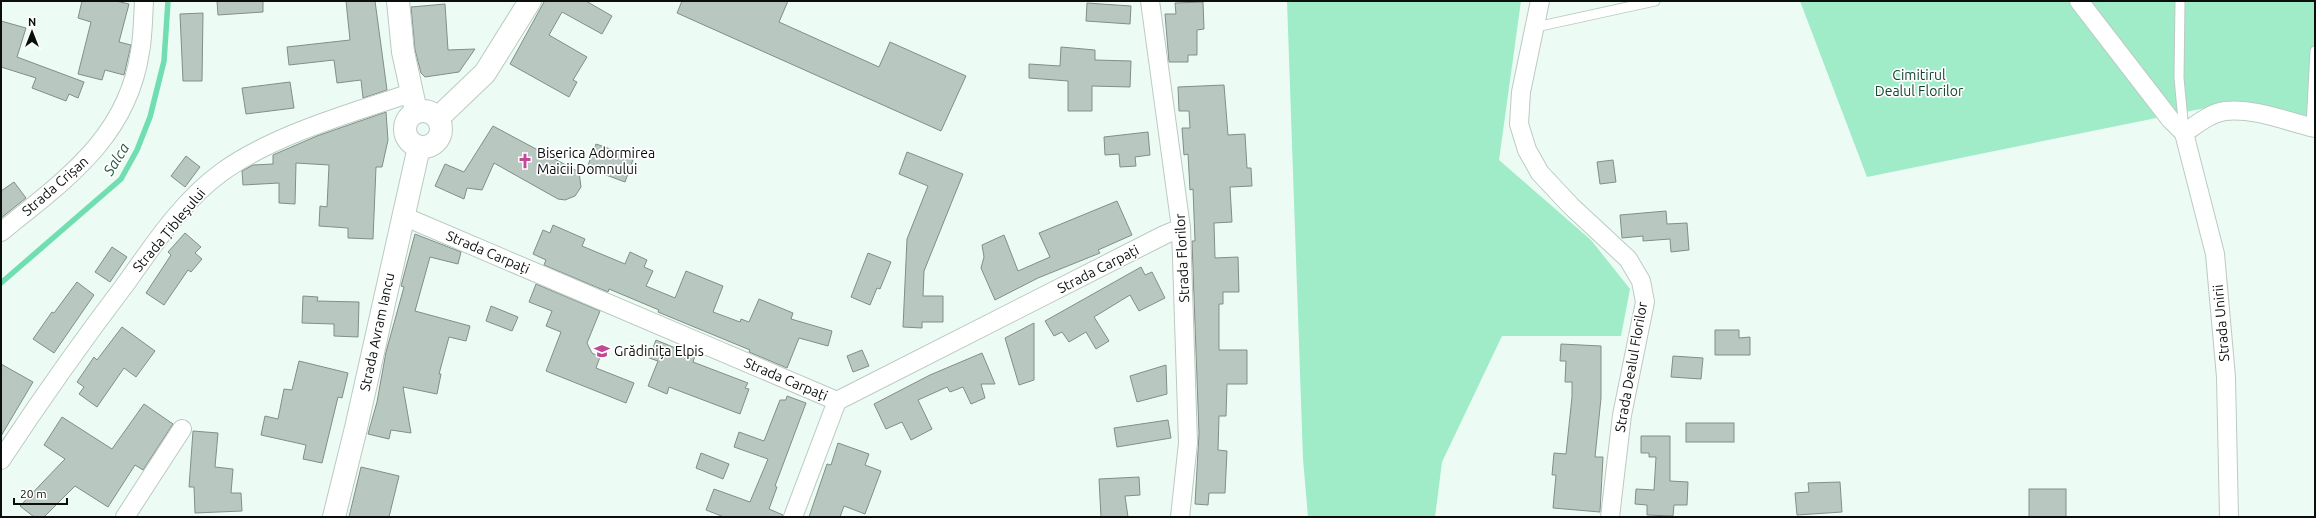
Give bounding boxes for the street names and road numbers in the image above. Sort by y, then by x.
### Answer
street label: Strada Crișan [19,153,91,219]
street label: Strada Țibleșului [129,185,209,275]
street label: Strada Florilor [1172,212,1192,303]
street label: Strada Carpați [444,227,532,277]
street label: Strada Carpați [1055,242,1141,296]
street label: Strada Avram Iancu [357,271,397,393]
street label: Strada Unirii [2210,284,2232,362]
street label: Strada Dealul Florilor [1612,300,1650,434]
street label: Strada Carpați [742,354,830,404]

